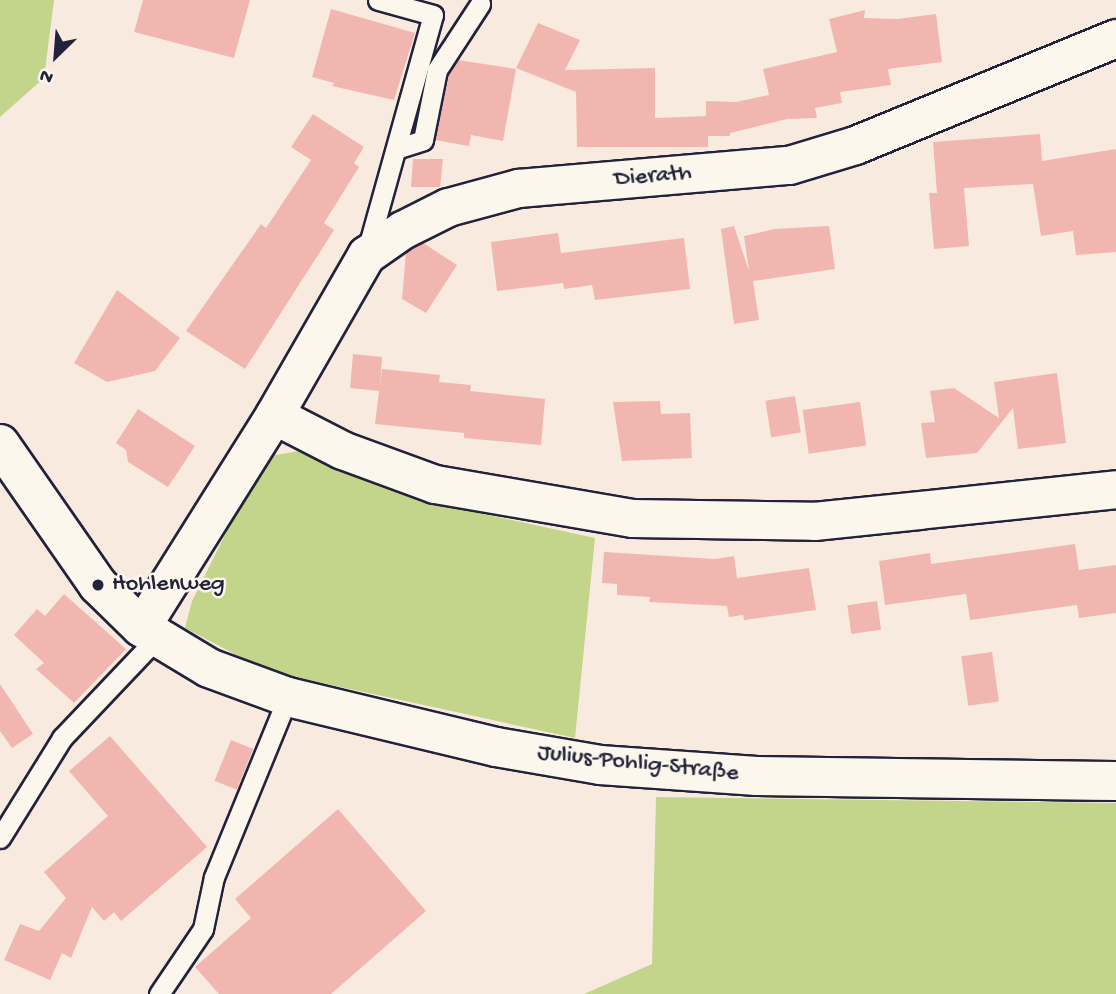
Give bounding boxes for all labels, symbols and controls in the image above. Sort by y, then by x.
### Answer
north arrow [21,21,91,91]
text: N [36,62,57,89]
street label: Dierath [613,159,693,195]
place label: Hohlenweg [112,571,225,599]
marker: Hohlenweg [90,577,106,593]
street label: Julius-Pohlig-Straße [536,739,740,789]

